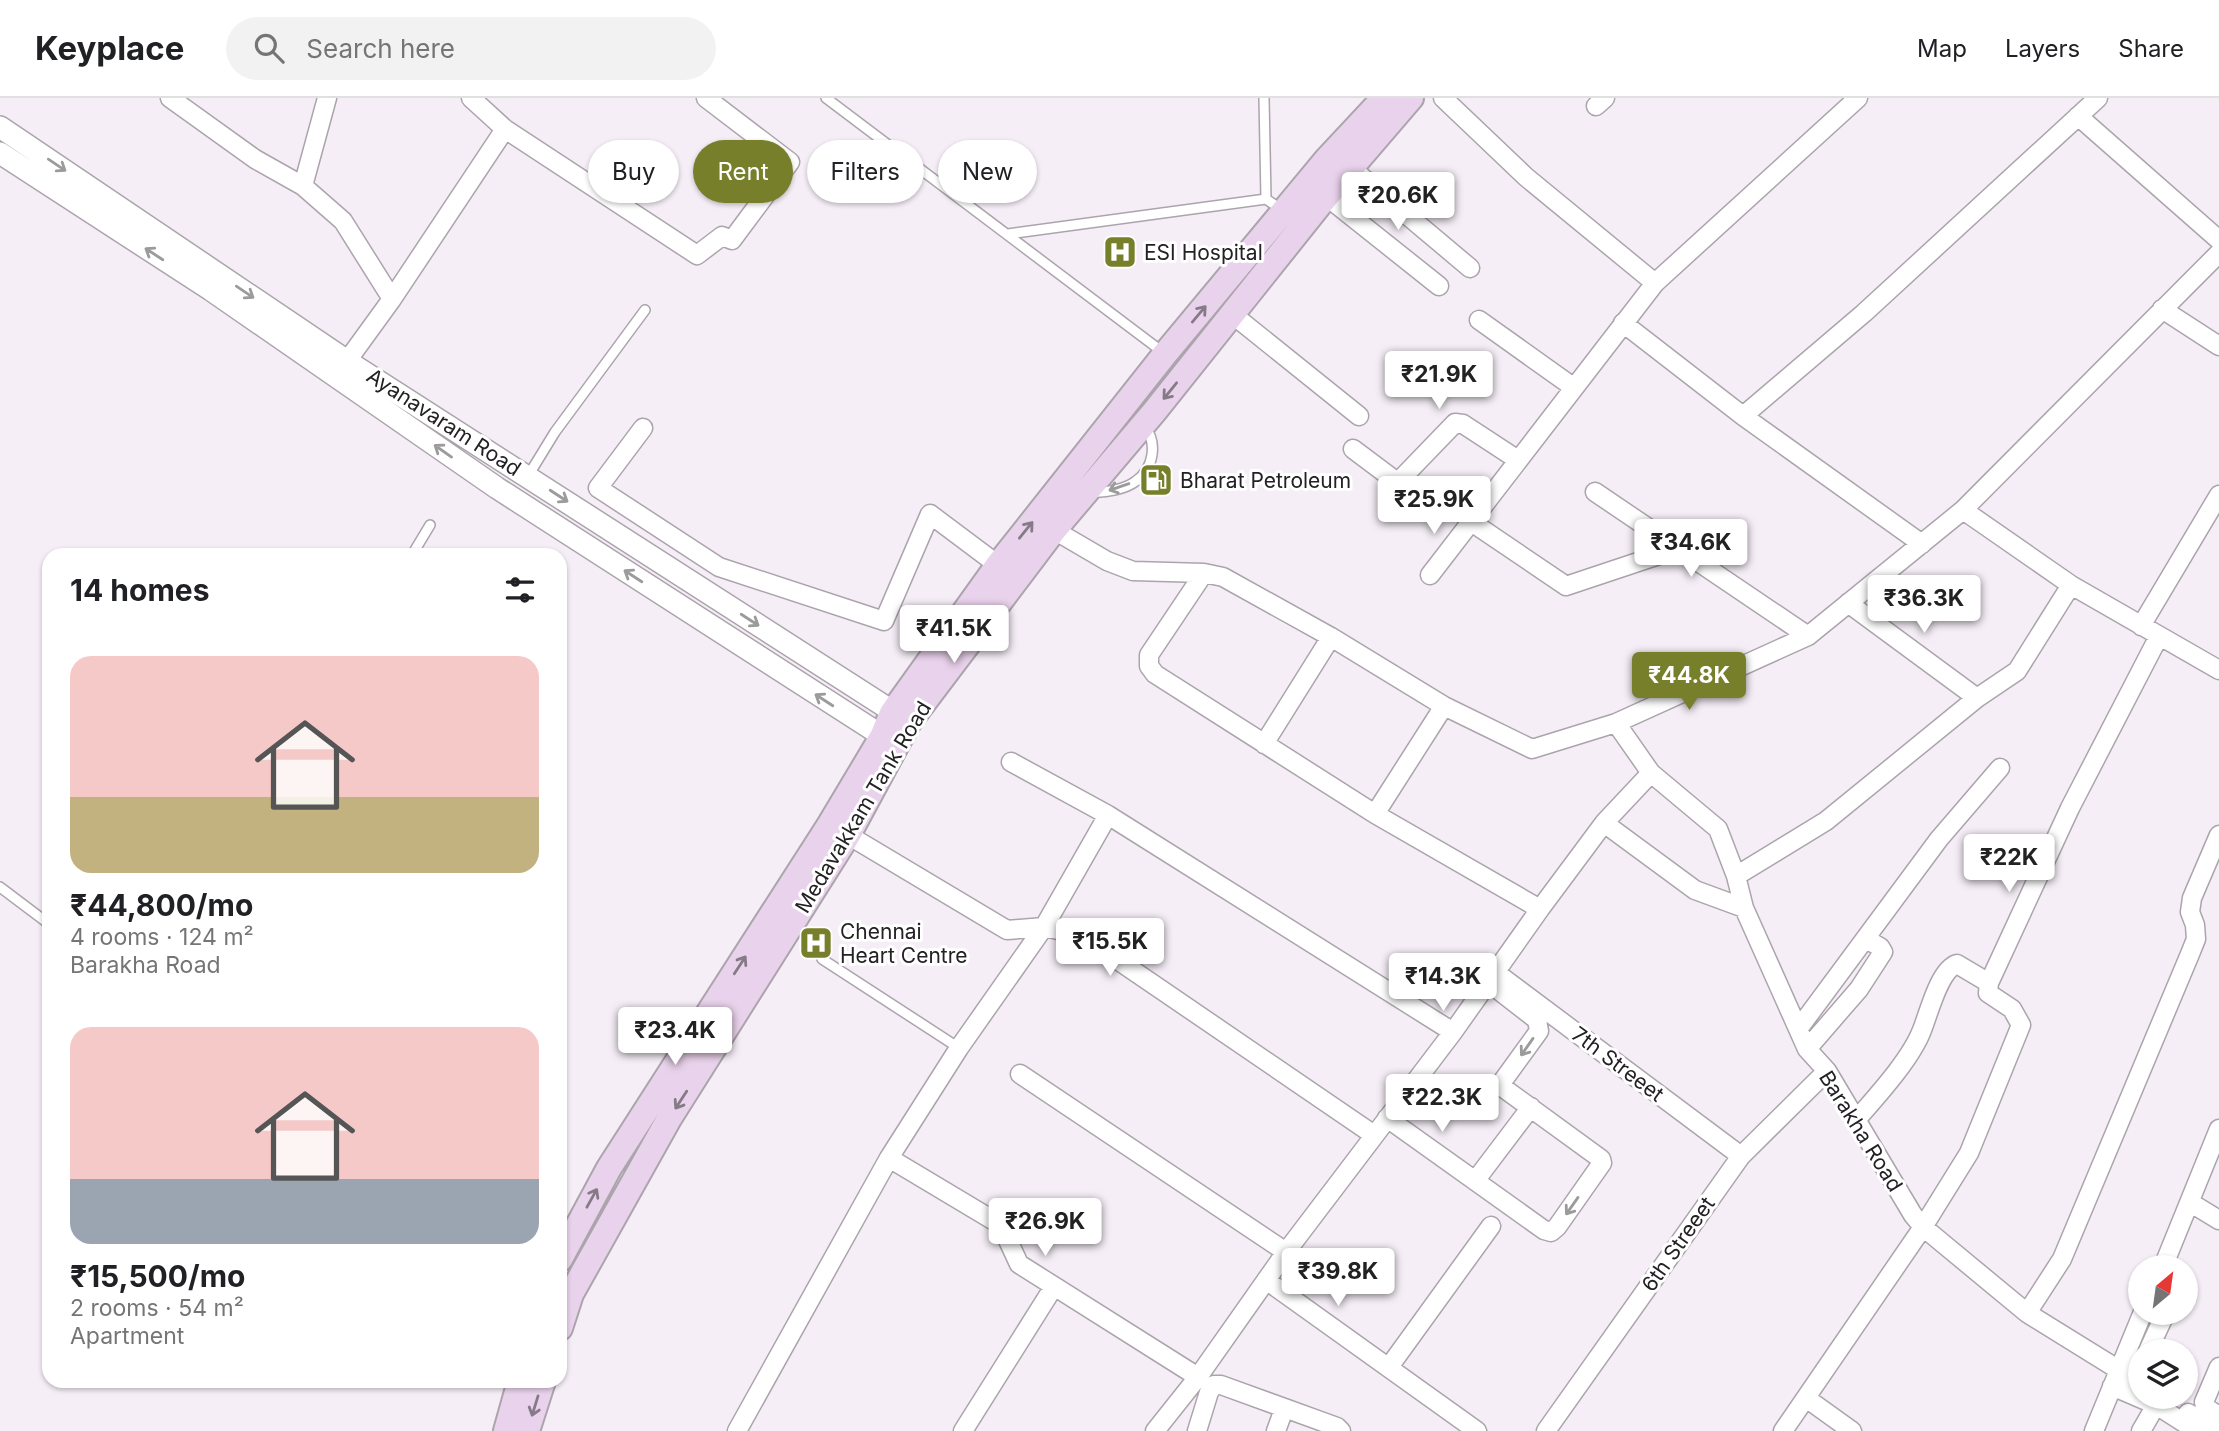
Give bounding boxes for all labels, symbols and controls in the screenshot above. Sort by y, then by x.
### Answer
search box [226,17,716,80]
text: Keyplace [35,28,184,68]
icon: search [250,29,288,67]
text: Search here [306,33,455,64]
text: Map [1917,34,1967,63]
text: Layers [2005,34,2080,63]
text: Share [2118,34,2184,63]
chip: Buy [588,140,679,203]
chip: Rent [693,140,793,203]
chip: Filters [807,140,924,203]
chip: New [938,140,1037,203]
one-way arrow [46,158,66,172]
pin: ₹20.6K [1341,172,1455,232]
text: ₹20.6K [1358,181,1438,209]
hospital icon: ESI Hospital [1101,233,1139,271]
place label: ESI Hospital [1144,240,1263,265]
one-way arrow [145,246,165,260]
one-way arrow [235,285,254,299]
one-way arrow [1191,305,1206,323]
pin: ₹21.9K [1382,352,1496,411]
text: ₹21.9K [1401,360,1477,388]
street label: Ayanavaram Road [362,363,526,481]
one-way arrow [1163,382,1178,400]
one-way arrow [434,444,453,458]
fuel station icon: Bharat Petroleum [1137,461,1175,499]
place label: Bharat Petroleum [1180,468,1351,493]
pin: ₹25.9K [1377,476,1491,536]
one-way arrow [1109,482,1131,494]
text: ₹25.9K [1394,485,1474,513]
one-way arrow [549,489,568,504]
pin: ₹34.6K [1634,519,1748,579]
one-way arrow [1018,521,1033,539]
text: ₹34.6K [1650,528,1732,556]
one-way arrow [624,569,644,583]
icon: filters [501,571,539,609]
text: 14 homes [70,572,209,608]
pin: ₹36.3K [1867,575,1981,635]
text: ₹36.3K [1884,584,1964,612]
pin: ₹41.5K [897,606,1011,665]
one-way arrow [739,614,759,628]
text: ₹41.5K [916,614,992,642]
pin: ₹44.8K [1632,652,1746,712]
text: ₹44.8K [1648,661,1730,689]
one-way arrow [815,692,835,706]
street label: Medavakkam Tank Road [790,697,936,917]
icon: home [242,702,368,828]
pin: ₹22K [1968,834,2050,894]
text: ₹22K [1980,843,2038,871]
text: ₹44,800/mo [70,887,253,923]
pin: ₹15.5K [1053,918,1167,978]
place label: Chennai Heart Centre [840,919,968,968]
text: 4 rooms · 124 m² [70,923,254,951]
hospital icon: Chennai Heart Centre [797,924,835,962]
text: ₹15.5K [1072,927,1148,955]
text: Barakha Road [70,951,221,979]
pin: ₹14.3K [1386,954,1500,1013]
one-way arrow [733,955,747,975]
text: ₹14.3K [1405,962,1481,990]
pin: ₹23.4K [618,1007,732,1067]
text: ₹23.4K [634,1016,716,1044]
street label: 7th Streeet [1567,1021,1669,1107]
one-way arrow [1520,1037,1534,1056]
street label: Barakha Road [1814,1066,1908,1196]
icon: home [242,1073,368,1199]
pin: ₹22.3K [1385,1074,1499,1134]
text: ₹22.3K [1402,1083,1482,1111]
one-way arrow [673,1089,687,1109]
one-way arrow [585,1189,599,1209]
street label: 6th Streeet [1636,1192,1720,1296]
one-way arrow [1565,1196,1579,1215]
pin: ₹26.9K [988,1198,1102,1258]
text: ₹26.9K [1005,1207,1085,1235]
pin: ₹39.8K [1281,1248,1395,1308]
north arrow [2128,1255,2198,1325]
map controls [2128,1255,2198,1409]
text: ₹39.8K [1298,1257,1378,1285]
text: ₹15,500/mo [70,1258,245,1294]
text: 2 rooms · 54 m² [70,1294,244,1322]
text: Apartment [70,1322,184,1350]
button: layers [2128,1339,2198,1409]
one-way arrow [528,1395,541,1417]

